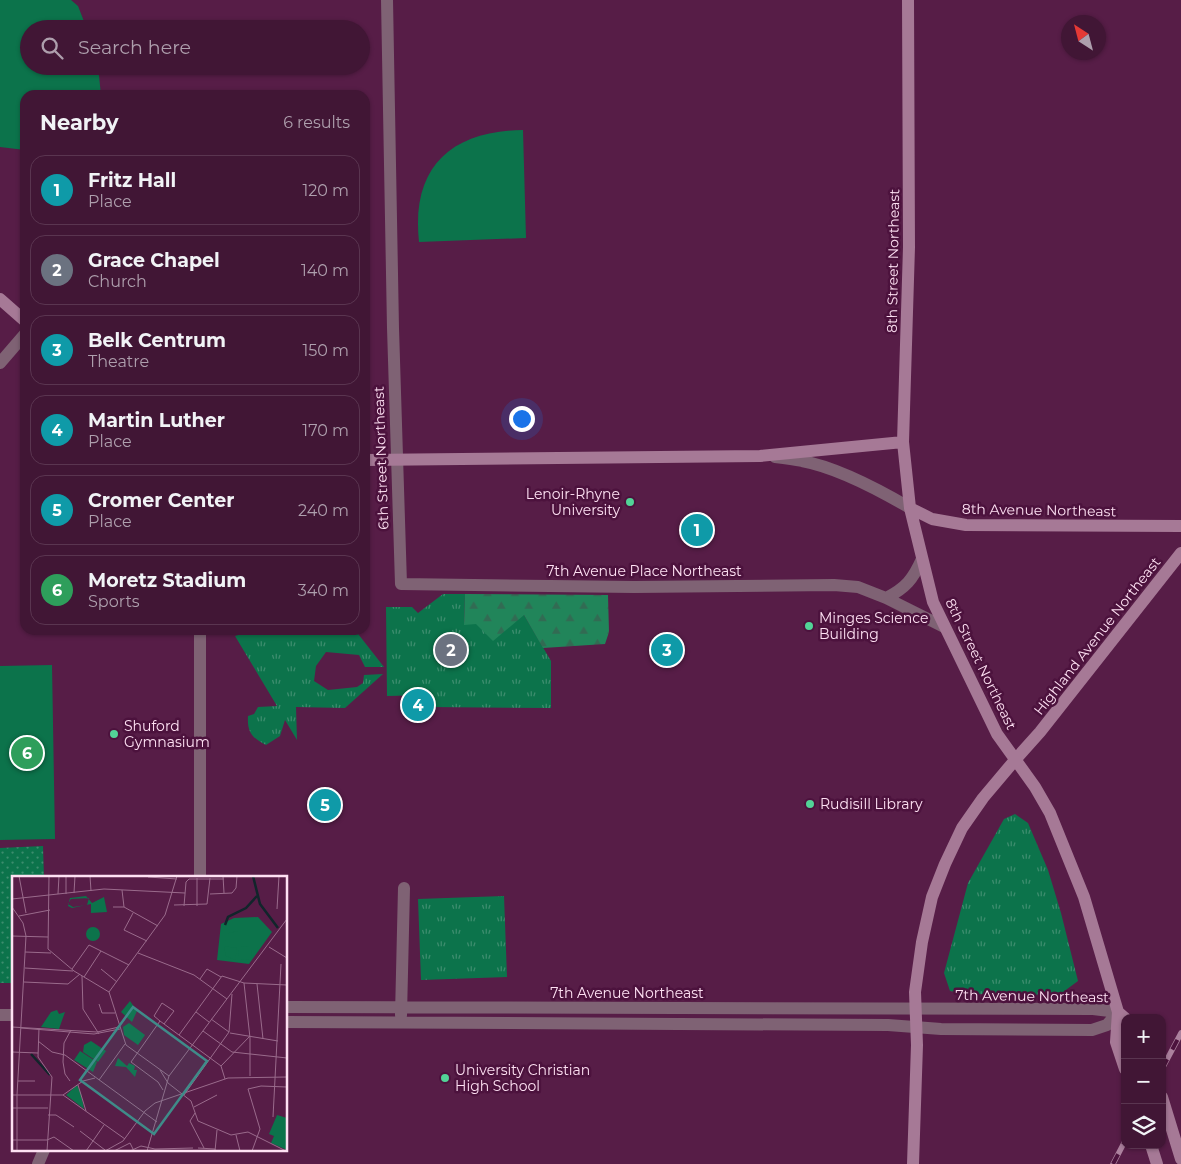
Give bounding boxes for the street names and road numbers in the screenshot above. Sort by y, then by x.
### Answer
street label: 8th Street Northeast [883,189,903,333]
street label: 6th Street Northeast [369,386,392,530]
street label: 8th Avenue Northeast [962,500,1117,520]
street label: Highland Avenue Northeast [1030,553,1164,719]
street label: 7th Avenue Place Northeast [546,562,742,580]
street label: 8th Street Northeast [941,595,1021,733]
street label: 7th Avenue Northeast [550,984,704,1002]
street label: 7th Avenue Northeast [955,986,1109,1006]

